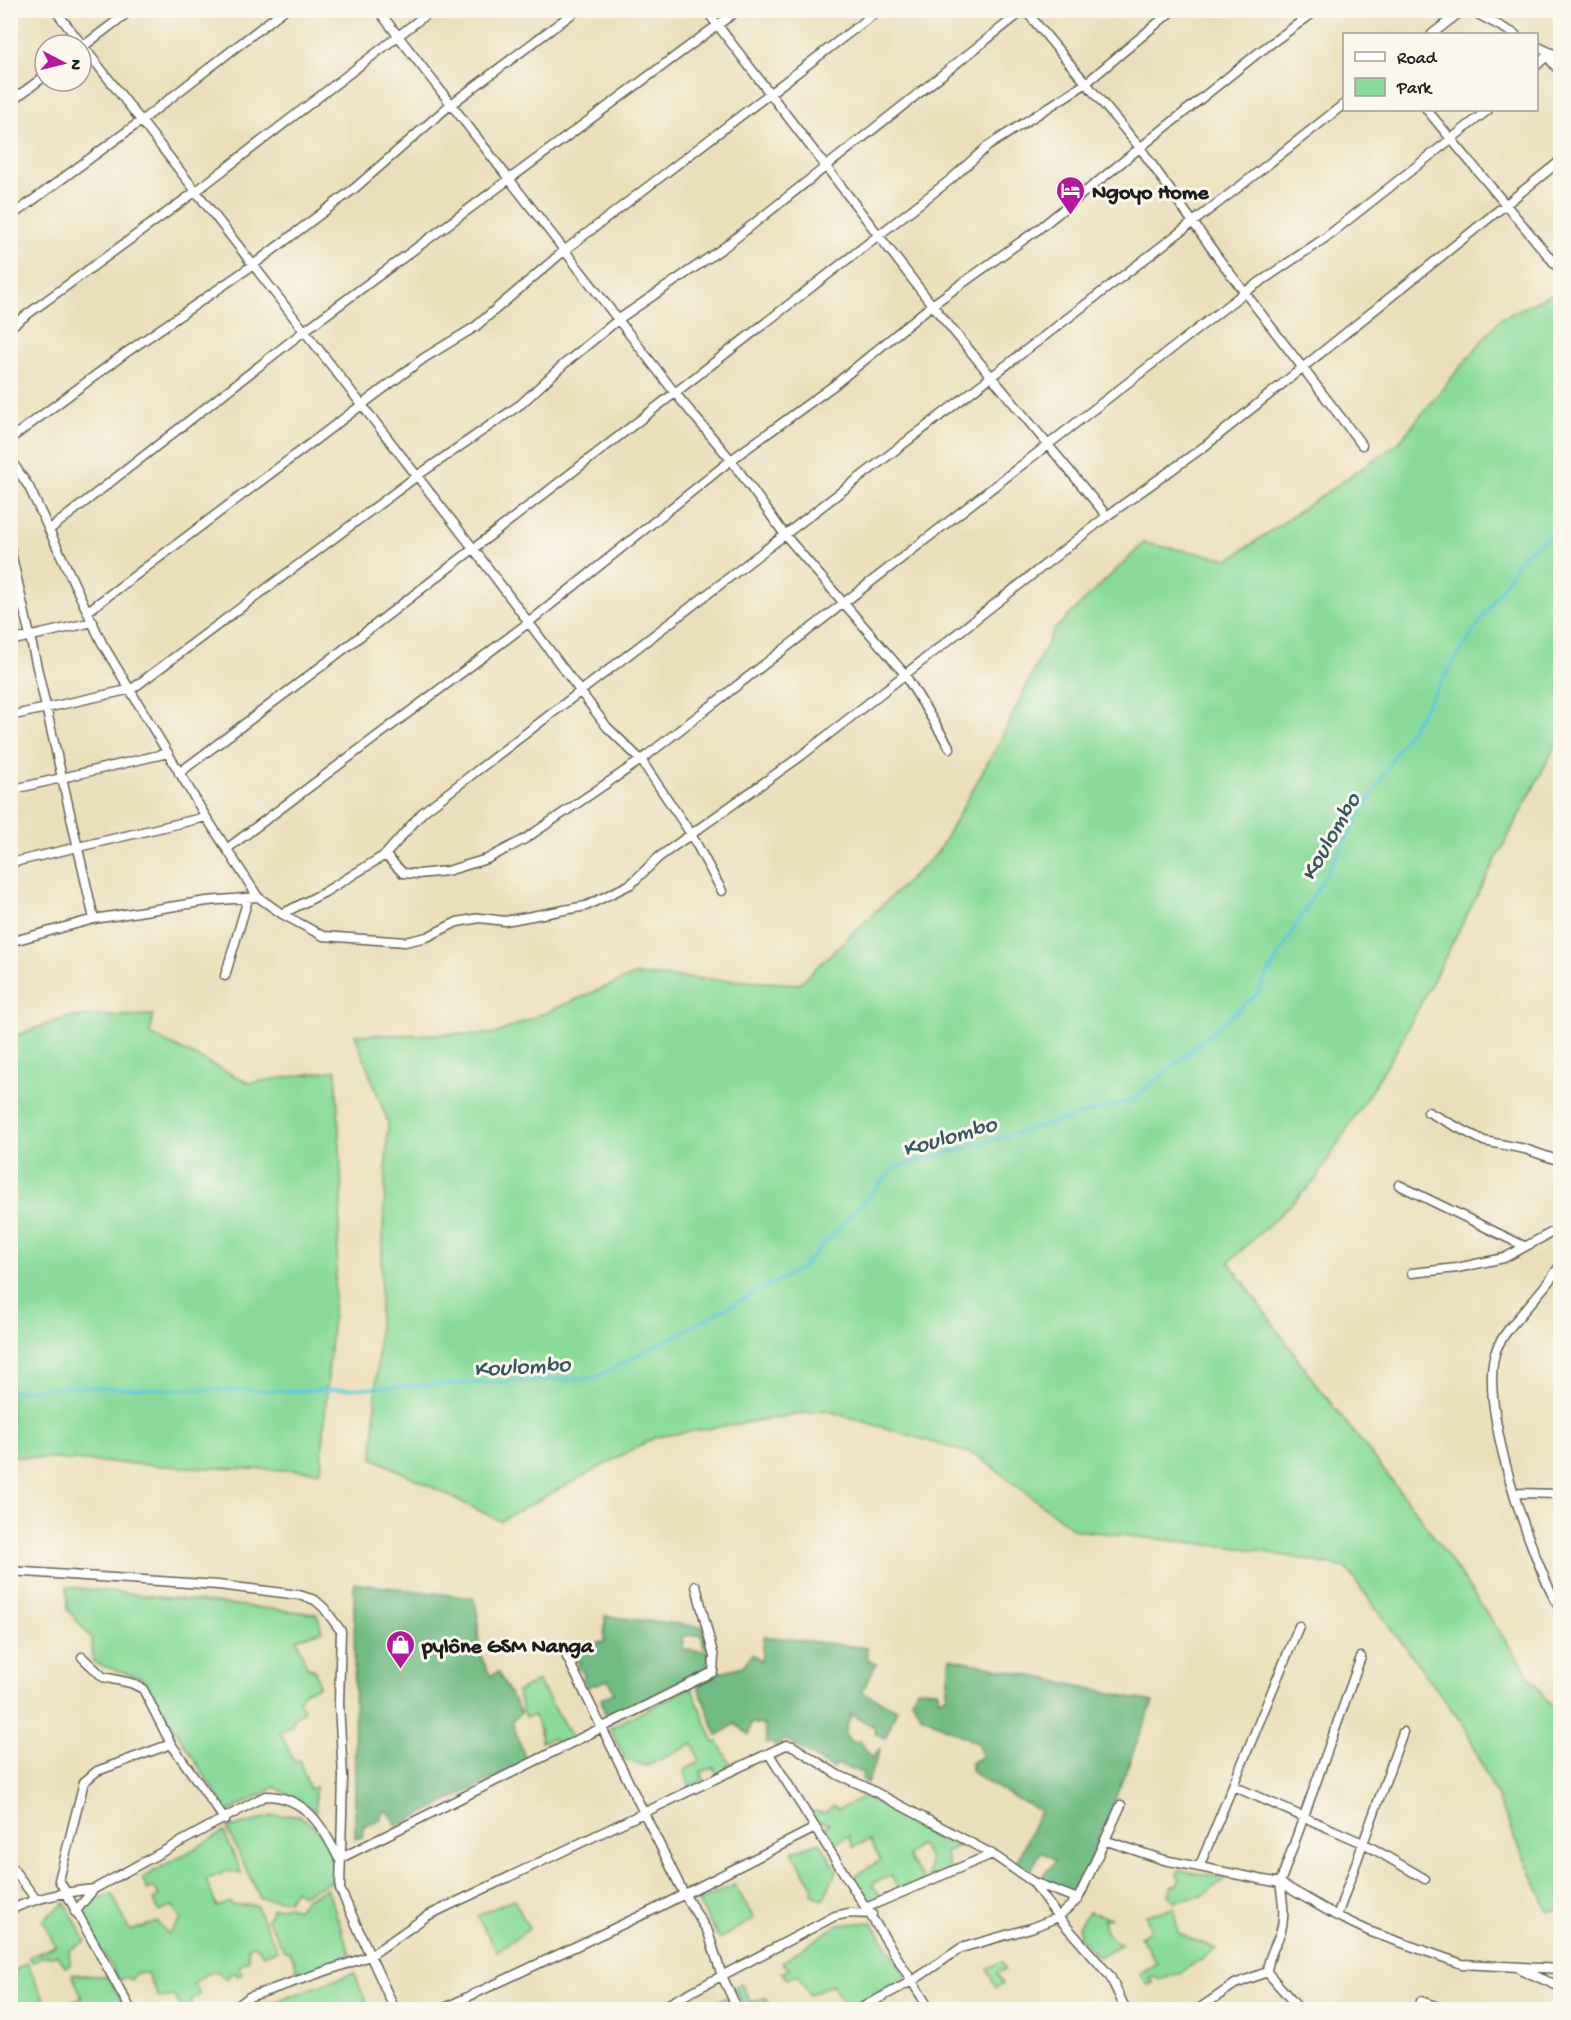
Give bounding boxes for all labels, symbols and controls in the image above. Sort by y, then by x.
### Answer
north arrow [33,33,93,93]
legend [1343,33,1538,111]
text: Road [1397,49,1438,70]
text: N [64,58,84,71]
text: Park [1396,79,1433,100]
hotel icon: Ngoyo Home [1055,174,1087,216]
place label: Ngoyo Home [1092,181,1209,207]
water label: Koulombo [1295,787,1370,887]
water label: Koulombo [899,1111,1002,1166]
water label: Koulombo [473,1351,573,1386]
shop icon: pylône GSM Nanga [385,1628,417,1670]
place label: pylône GSM Nanga [421,1635,595,1661]

